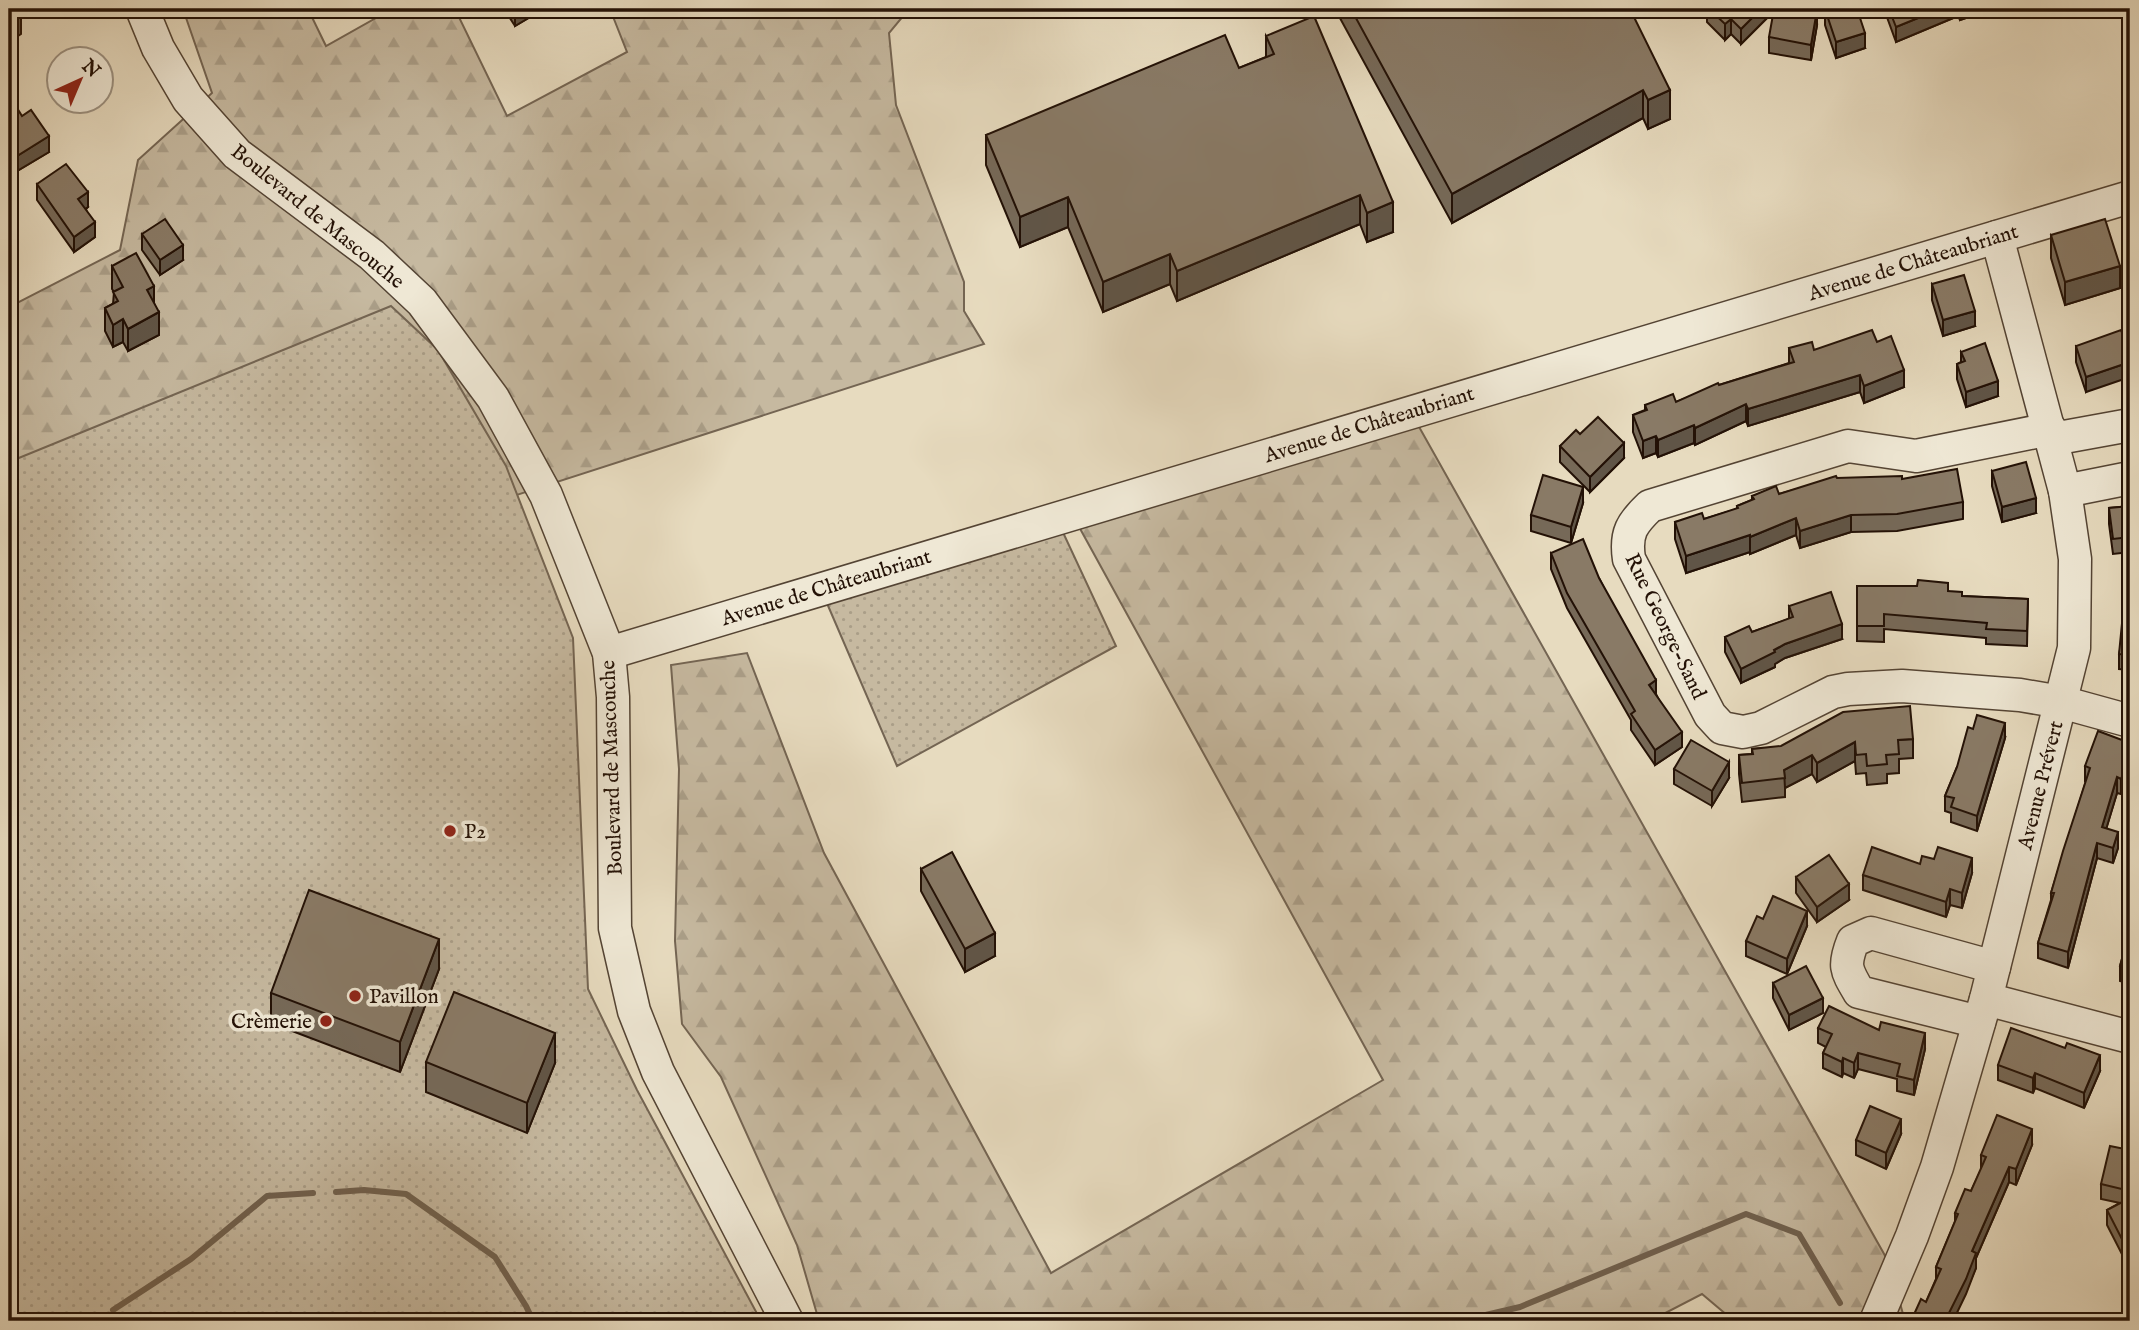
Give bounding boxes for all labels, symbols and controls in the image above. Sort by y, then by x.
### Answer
north arrow [46,46,116,116]
text: N [75,54,105,84]
street label: Boulevard de Mascouche [225,139,410,296]
street label: Avenue de Châteaubriant [1804,219,2022,309]
street label: Avenue de Châteaubriant [1260,381,1478,471]
street label: Avenue de Châteaubriant [717,544,935,634]
street label: Rue George-Sand [1618,549,1712,705]
street label: Boulevard de Mascouche [595,659,630,876]
street label: Avenue Prévert [2012,718,2071,854]
place label: P2 [464,819,486,846]
marker: P2 [442,823,458,839]
place label: Pavillon [369,984,439,1011]
marker: Pavillon [347,988,363,1004]
place label: Crèmerie [231,1009,312,1036]
marker: Crèmerie [318,1013,334,1029]

